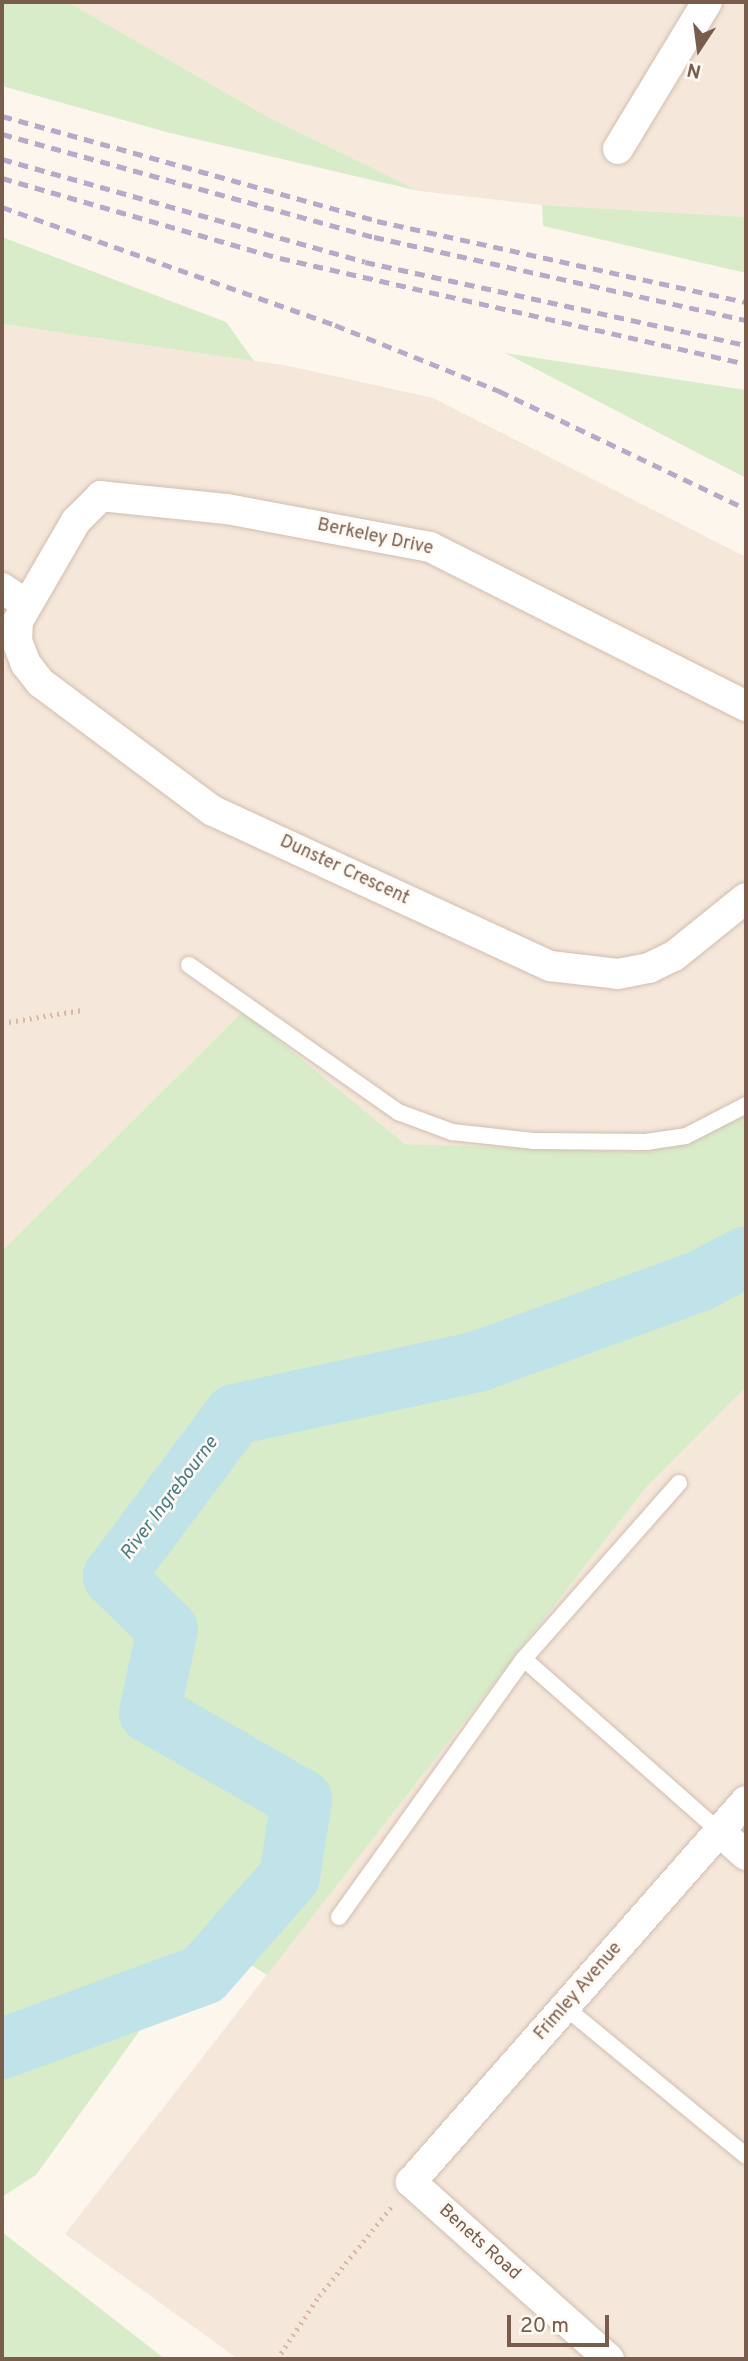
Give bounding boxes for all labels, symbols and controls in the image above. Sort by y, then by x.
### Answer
north arrow [664,14,734,84]
text: N [685,56,704,83]
street label: Berkeley Drive [315,515,435,561]
street label: Dunster Crescent [276,832,412,910]
water label: River Ingrebourne [116,1433,224,1565]
street label: Frimley Avenue [530,1938,628,2046]
street label: Benets Road [434,2201,524,2285]
scale bar [510,2302,612,2346]
text: 20 m [520,2313,569,2340]

